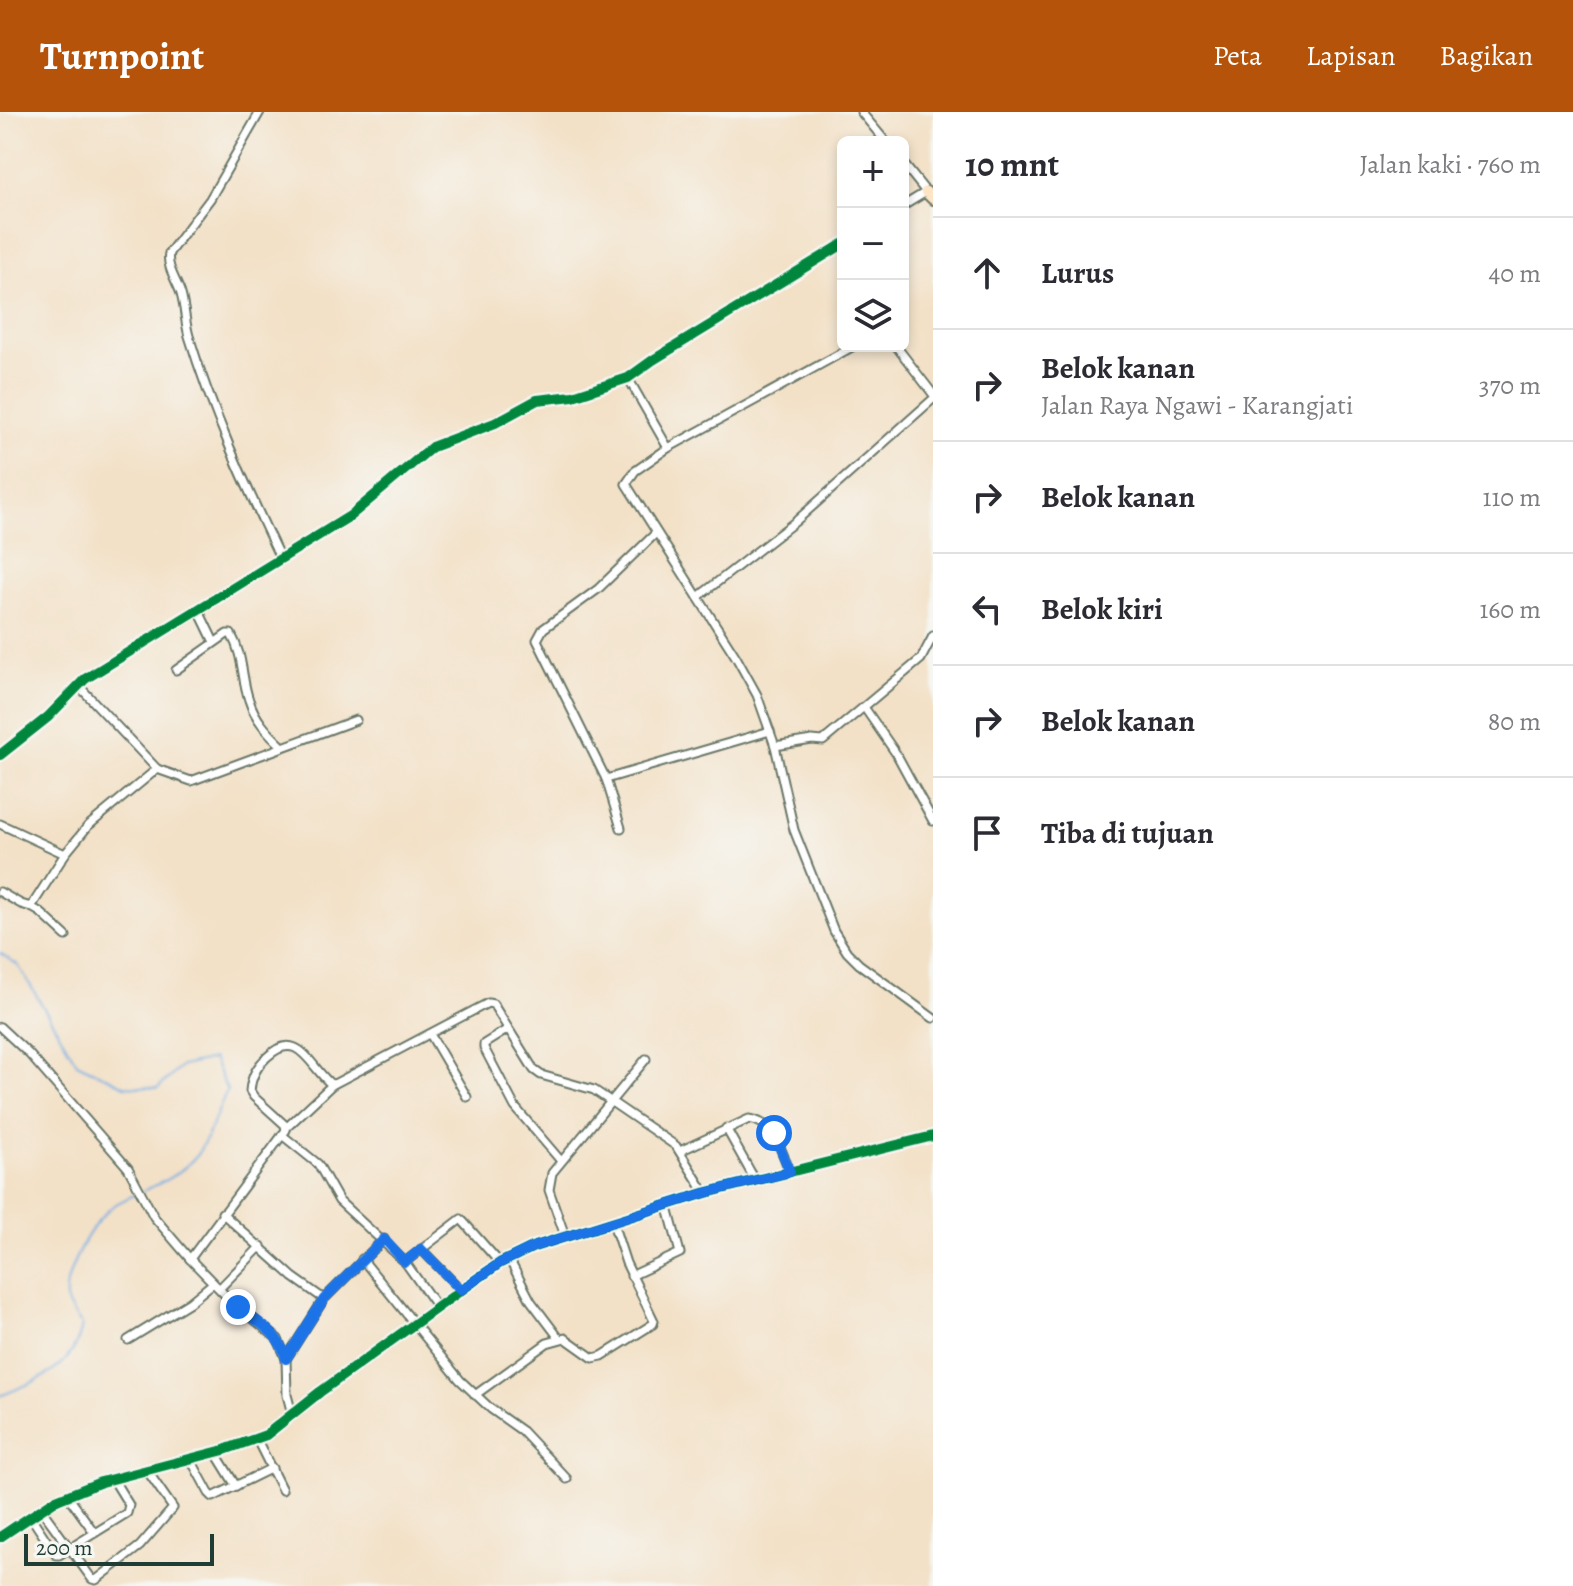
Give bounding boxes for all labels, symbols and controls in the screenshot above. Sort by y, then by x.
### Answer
text: Turnpoint [40,30,204,82]
text: Peta [1213,37,1262,75]
text: Lapisan [1306,37,1396,75]
text: Bagikan [1440,37,1533,75]
map controls [837,136,909,352]
button: + [837,136,909,208]
text: 10 mnt [965,141,1059,188]
text: Jalan kaki · 760 m [1360,147,1541,182]
button: − [837,208,909,280]
icon: ahead [965,251,1009,295]
text: Lurus [1041,253,1114,293]
text: 40 m [1489,256,1541,291]
button: layers [837,280,909,352]
text: Belok kanan [1041,348,1195,388]
icon: right [965,363,1009,407]
text: 370 m [1479,368,1541,403]
text: Jalan Raya Ngawi - Karangjati [1041,388,1353,423]
icon: right [965,475,1009,519]
text: Belok kanan [1041,477,1195,517]
text: 110 m [1483,480,1541,515]
icon: left [965,587,1009,631]
text: Belok kiri [1041,589,1163,629]
text: 160 m [1479,592,1541,627]
icon: right [965,699,1009,743]
text: Belok kanan [1041,701,1195,741]
text: 80 m [1488,704,1541,739]
icon: arrive [965,811,1009,855]
text: Tiba di tujuan [1041,813,1214,853]
route start [756,1115,792,1151]
route end [220,1289,256,1325]
scale bar [24,1530,214,1566]
text: 200 m [36,1533,93,1563]

